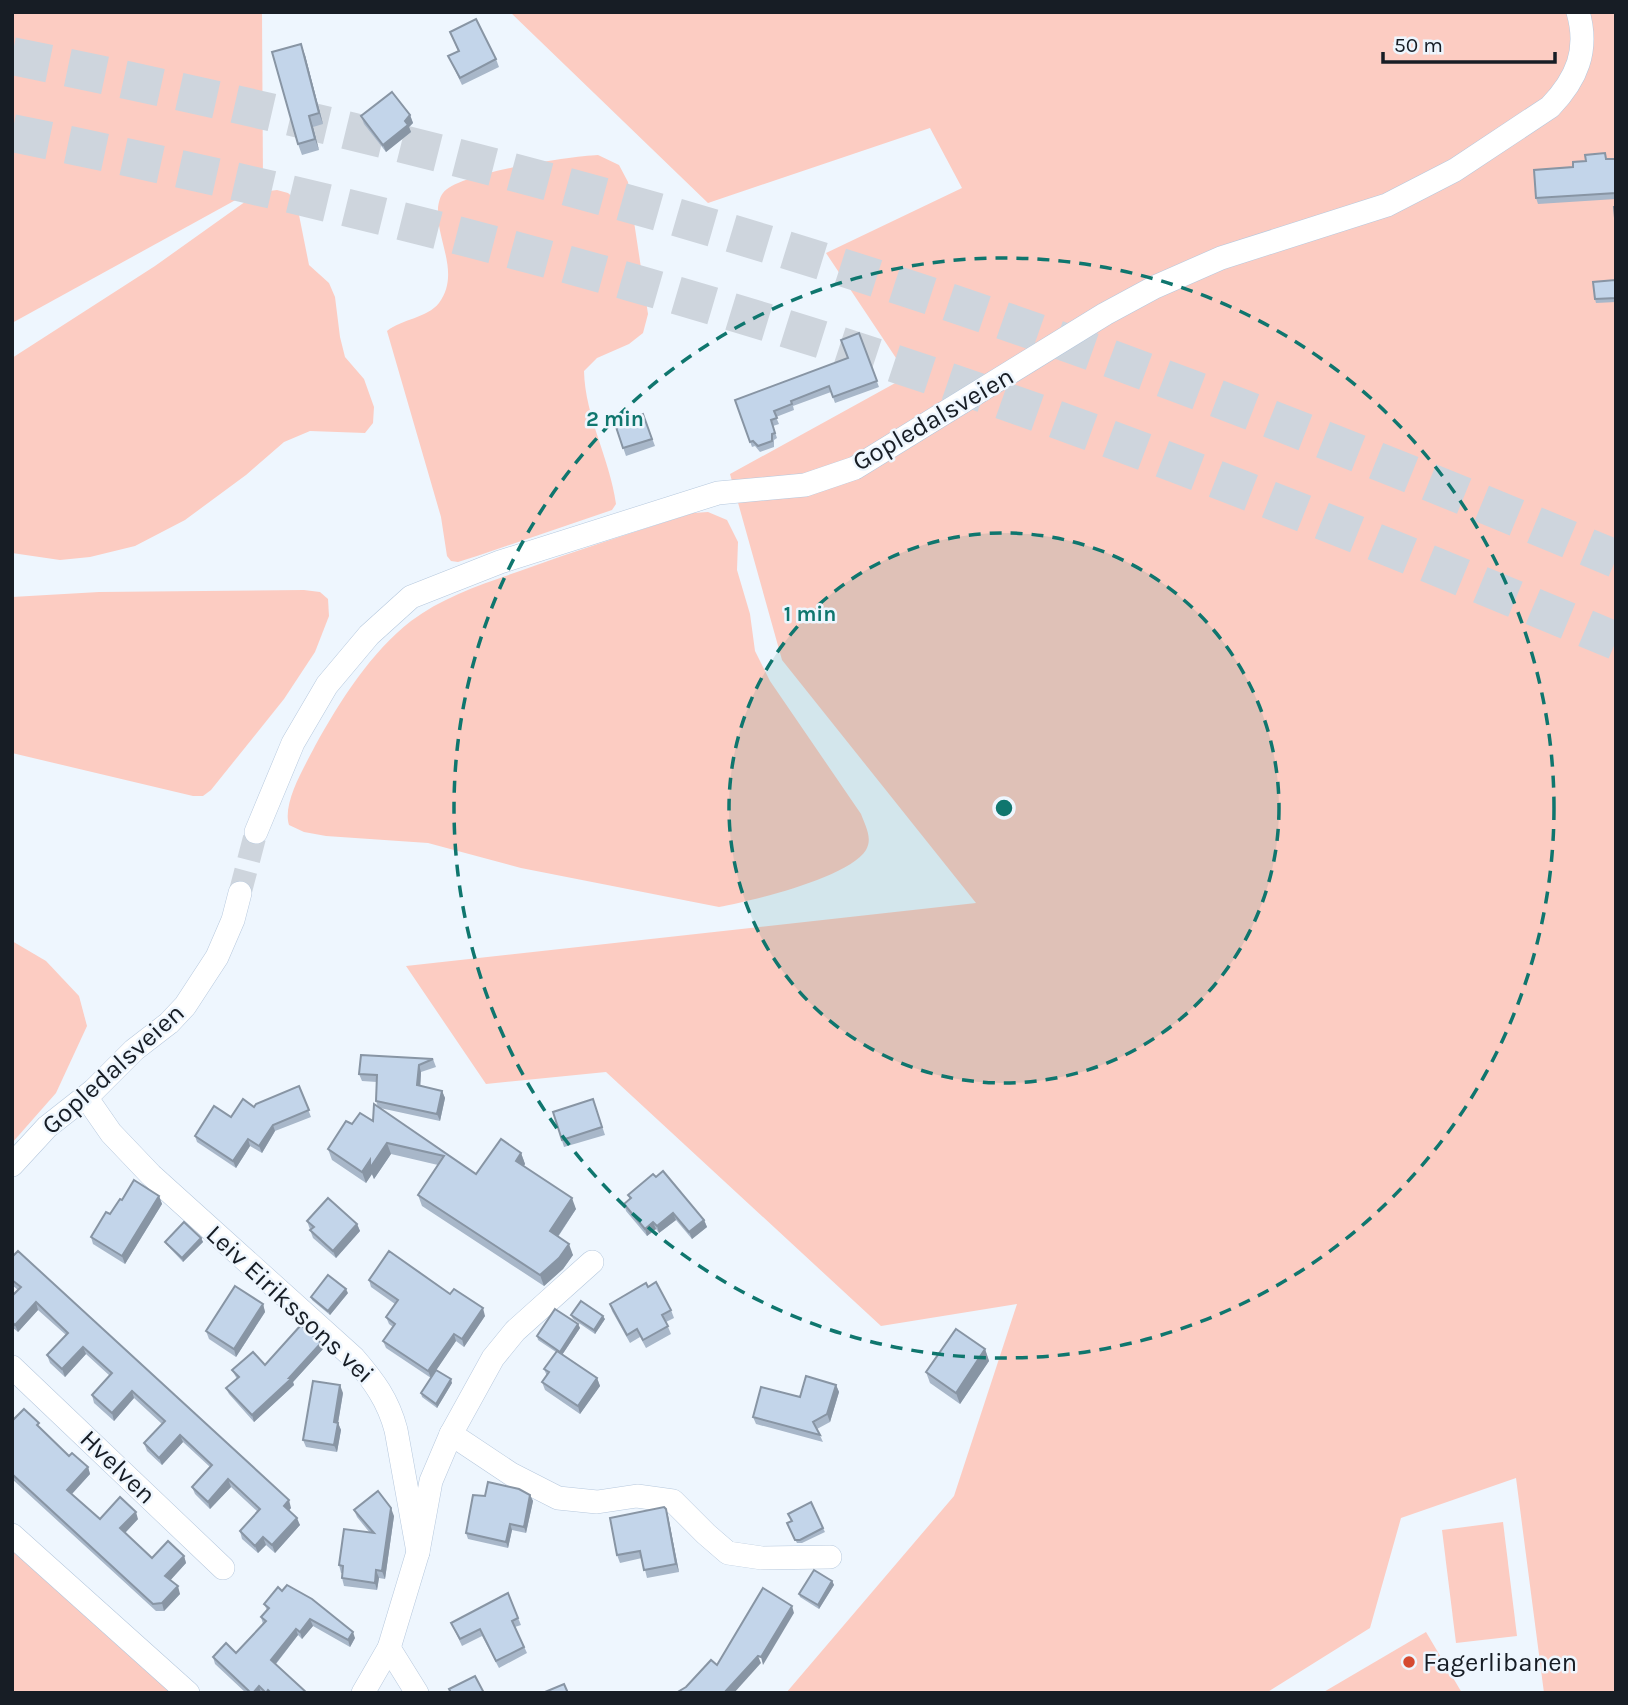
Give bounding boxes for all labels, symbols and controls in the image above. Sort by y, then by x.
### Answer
scale bar [1383,21,1554,65]
text: 50 m [1394,33,1443,57]
street label: Gopledalsveien [847,360,1019,478]
text: 2 min [586,407,644,431]
text: 1 min [784,602,836,626]
centre of rings [992,796,1016,820]
street label: Gopledalsveien [36,997,190,1141]
street label: Leiv Eirikssons vei [200,1218,380,1390]
street label: Hvelven [74,1423,162,1511]
place label: Fagerlibanen [1423,1647,1577,1678]
marker: Fagerlibanen [1401,1654,1417,1670]

